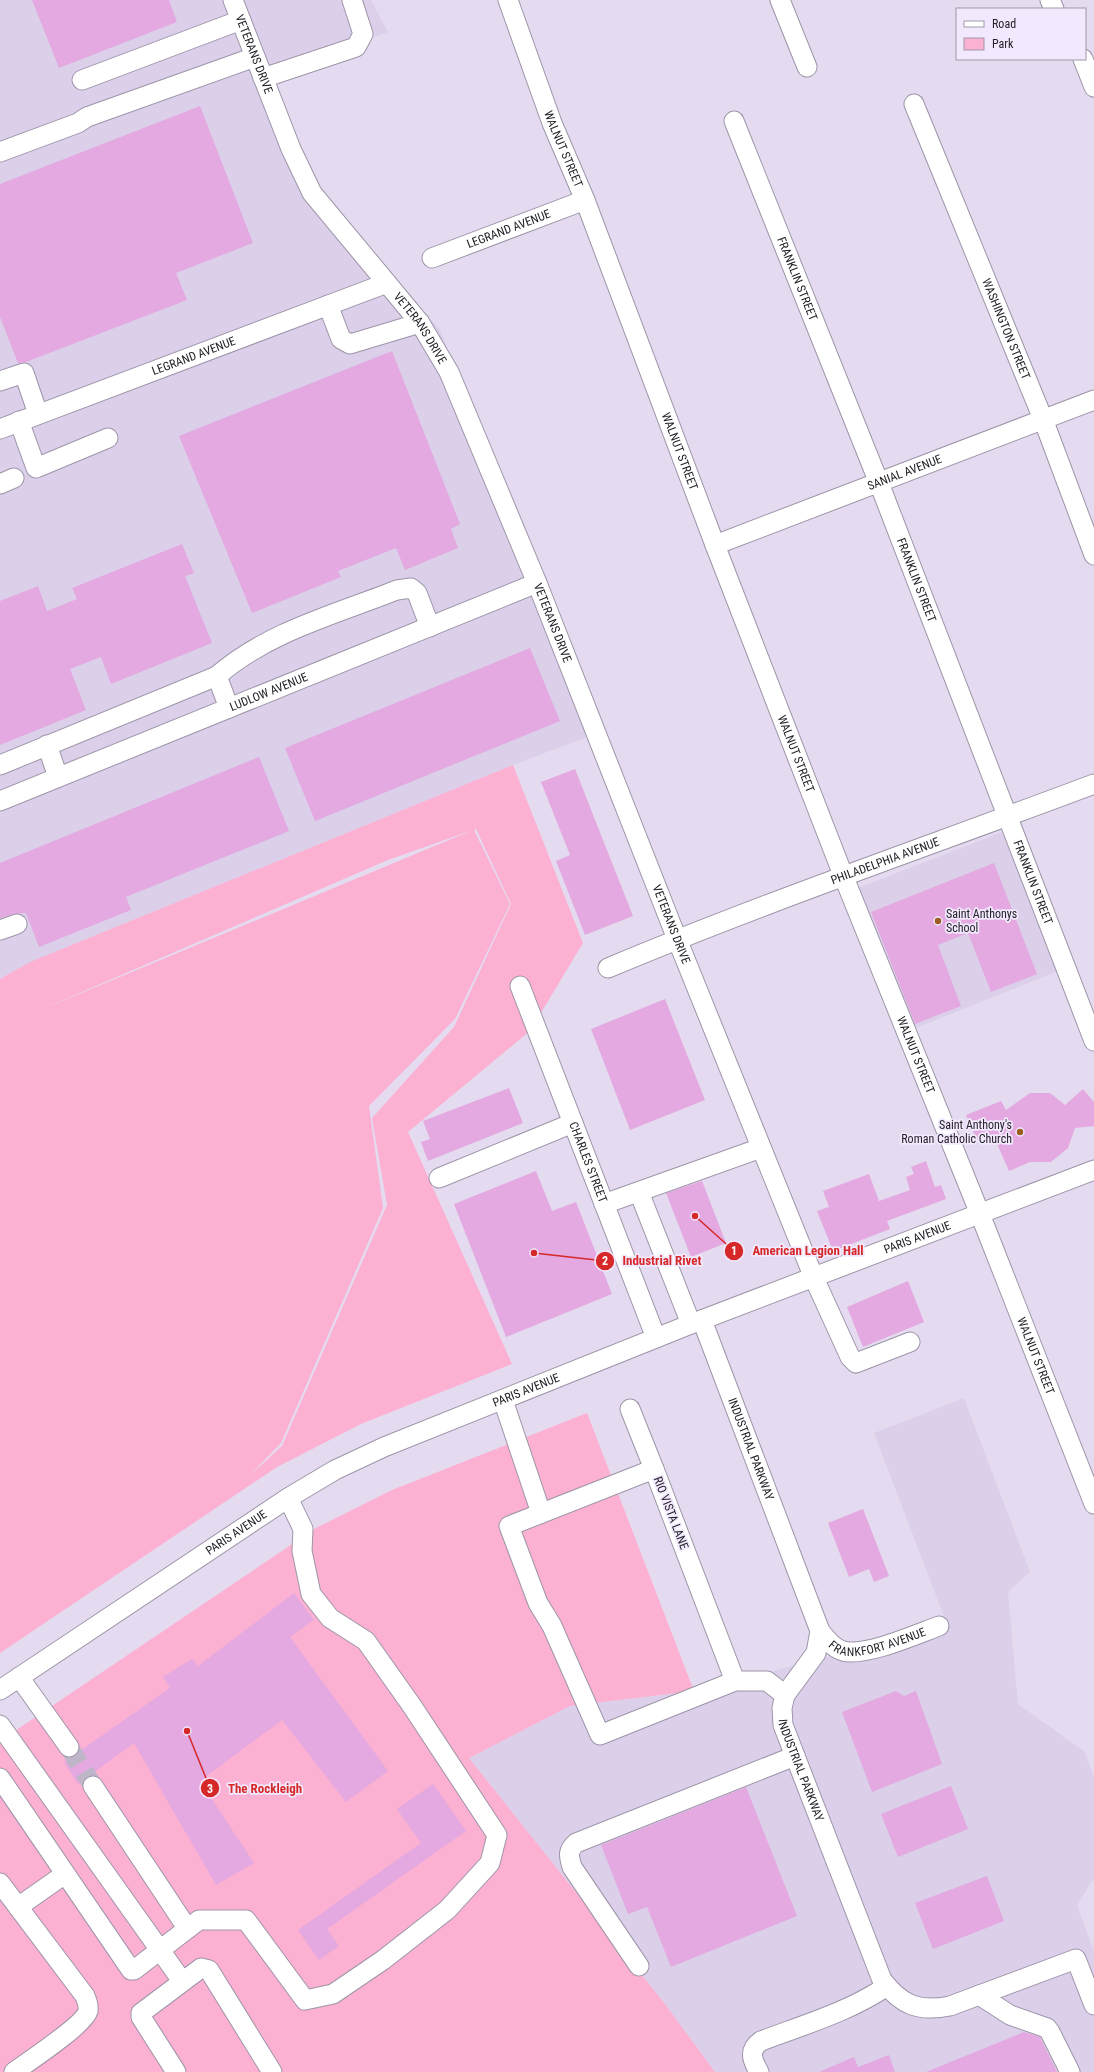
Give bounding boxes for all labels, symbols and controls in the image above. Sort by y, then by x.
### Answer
legend [956,8,1086,60]
street label: VETERANS DRIVE [232,13,276,96]
text: Road [992,17,1016,31]
text: Park [992,37,1014,51]
street label: WALNUT STREET [541,109,586,189]
street label: LEGRAND AVENUE [465,207,553,251]
street label: FRANKLIN STREET [774,235,820,323]
street label: WASHINGTON STREET [979,276,1033,381]
street label: VETERANS DRIVE [391,290,450,366]
street label: LEGRAND AVENUE [150,334,238,378]
street label: WALNUT STREET [659,411,701,492]
street label: SANIAL AVENUE [865,452,944,493]
street label: FRANKLIN STREET [894,536,939,624]
street label: VETERANS DRIVE [531,581,575,664]
street label: LUDLOW AVENUE [228,670,310,714]
street label: WALNUT STREET [775,713,817,794]
street label: PHILADELPHIA AVENUE [829,835,941,887]
street label: FRANKLIN STREET [1010,838,1055,927]
street label: VETERANS DRIVE [649,883,693,966]
place label: Saint Anthonys School [946,907,1017,935]
marker: Saint Anthonys School [933,916,943,926]
street label: WALNUT STREET [894,1014,937,1095]
place label: Saint Anthony's Roman Catholic Church [901,1118,1012,1146]
street label: CHARLES STREET [566,1120,610,1205]
marker: Saint Anthony's Roman Catholic Church [1015,1127,1025,1137]
street label: PARIS AVENUE [882,1218,953,1257]
callout: American Legion Hall [724,1238,872,1263]
text: American Legion Hall [752,1243,864,1258]
text: 1 [731,1244,737,1258]
callout: Industrial Rivet [595,1248,710,1273]
text: Industrial Rivet [622,1253,702,1268]
text: 2 [602,1254,608,1268]
street label: WALNUT STREET [1014,1315,1057,1396]
street label: PARIS AVENUE [491,1370,561,1410]
street label: INDUSTRIAL PARKWAY [725,1396,777,1503]
street label: RIO VISTA LANE [651,1475,691,1551]
street label: PARIS AVENUE [203,1507,270,1558]
street label: FRANKFORT AVENUE [826,1625,928,1659]
street label: INDUSTRIAL PARKWAY [775,1719,827,1824]
callout: The Rockleigh [200,1776,310,1801]
text: The Rockleigh [228,1781,302,1796]
text: 3 [207,1782,213,1796]

